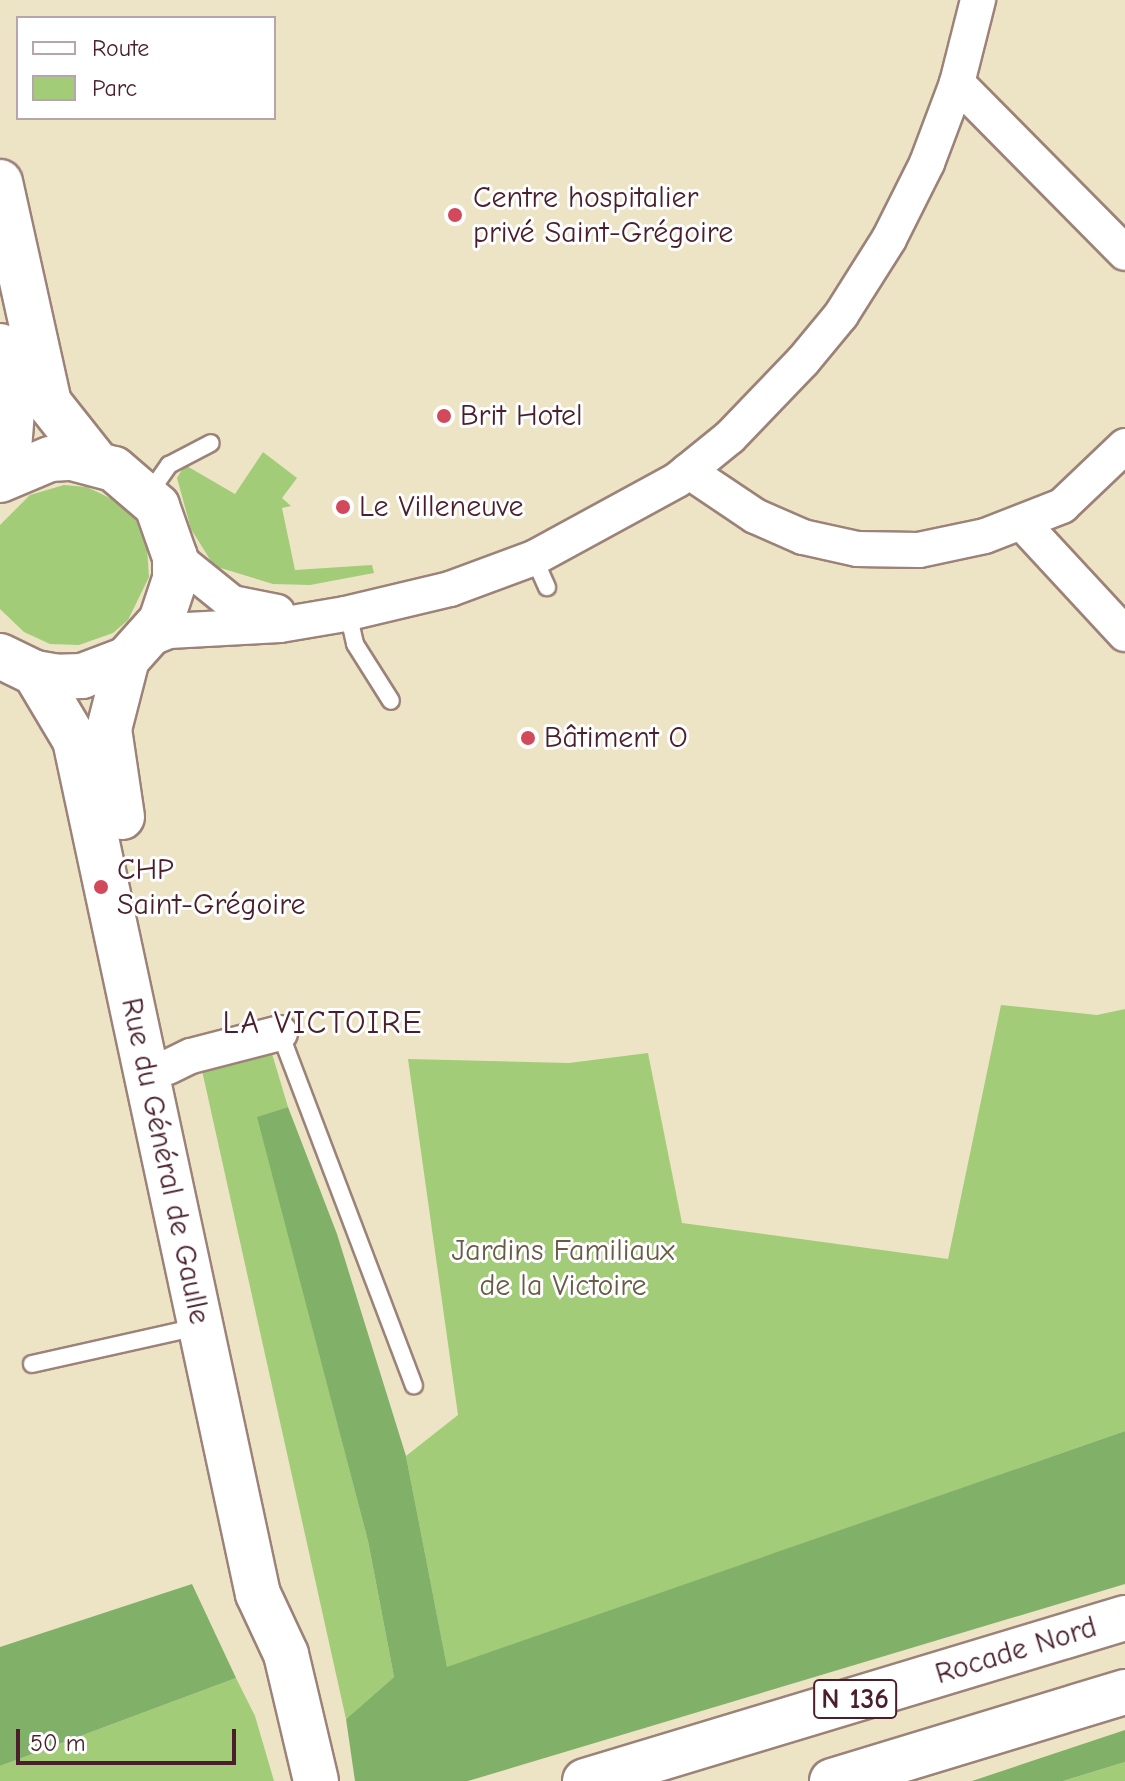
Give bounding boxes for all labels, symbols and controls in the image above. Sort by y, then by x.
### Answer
legend [16,16,276,120]
text: Route [92,34,149,62]
text: Parc [92,74,137,102]
place label: Centre hospitalier privé Saint-Grégoire [473,180,733,250]
marker: Centre hospitalier privé Saint-Grégoire [444,204,466,226]
place label: Brit Hotel [460,398,583,434]
marker: Brit Hotel [435,407,453,425]
place label: Le Villeneuve [359,489,524,525]
marker: Le Villeneuve [334,498,352,516]
place label: Bâtiment O [544,720,688,756]
marker: Bâtiment O [519,729,537,747]
place label: CHP Saint-Grégoire [117,852,306,922]
marker: CHP Saint-Grégoire [92,878,110,896]
street label: Rue du Général de Gaulle [113,995,217,1327]
district label: LA VICTOIRE [222,1004,424,1042]
park label: Jardins Familiaux de la Victoire [451,1233,675,1304]
street label: Rocade Nord [931,1609,1101,1693]
road number: N 136 [813,1675,897,1723]
scale bar [20,1713,240,1763]
text: 50 m [30,1729,86,1757]

